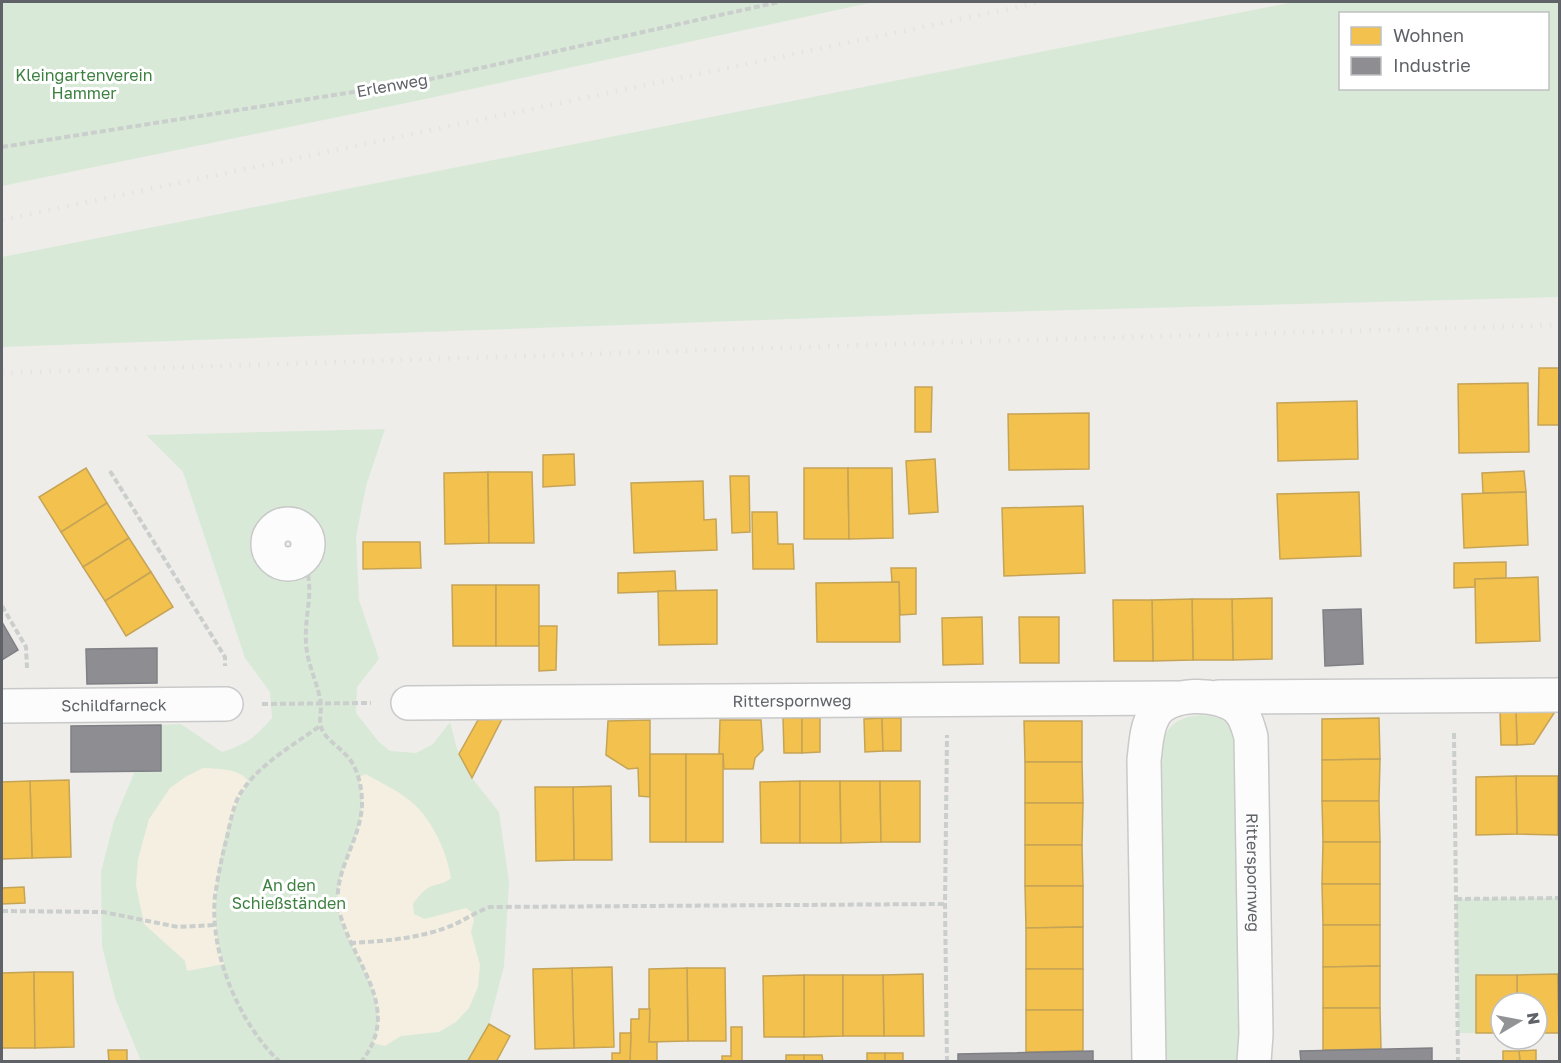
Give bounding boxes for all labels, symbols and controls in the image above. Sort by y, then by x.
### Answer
legend [1339,12,1549,90]
text: Wohnen [1393,24,1464,46]
text: Industrie [1393,54,1471,76]
park label: Kleingartenverein Hammer [15,65,153,103]
street label: Erlenweg [355,69,429,101]
street label: Ritterspornweg [732,690,852,711]
street label: Schildfarneck [61,695,167,715]
street label: Ritterspornweg [1242,813,1264,932]
park label: An den Schießständen [232,875,346,913]
north arrow [1489,991,1549,1051]
text: N [1523,1011,1545,1026]

